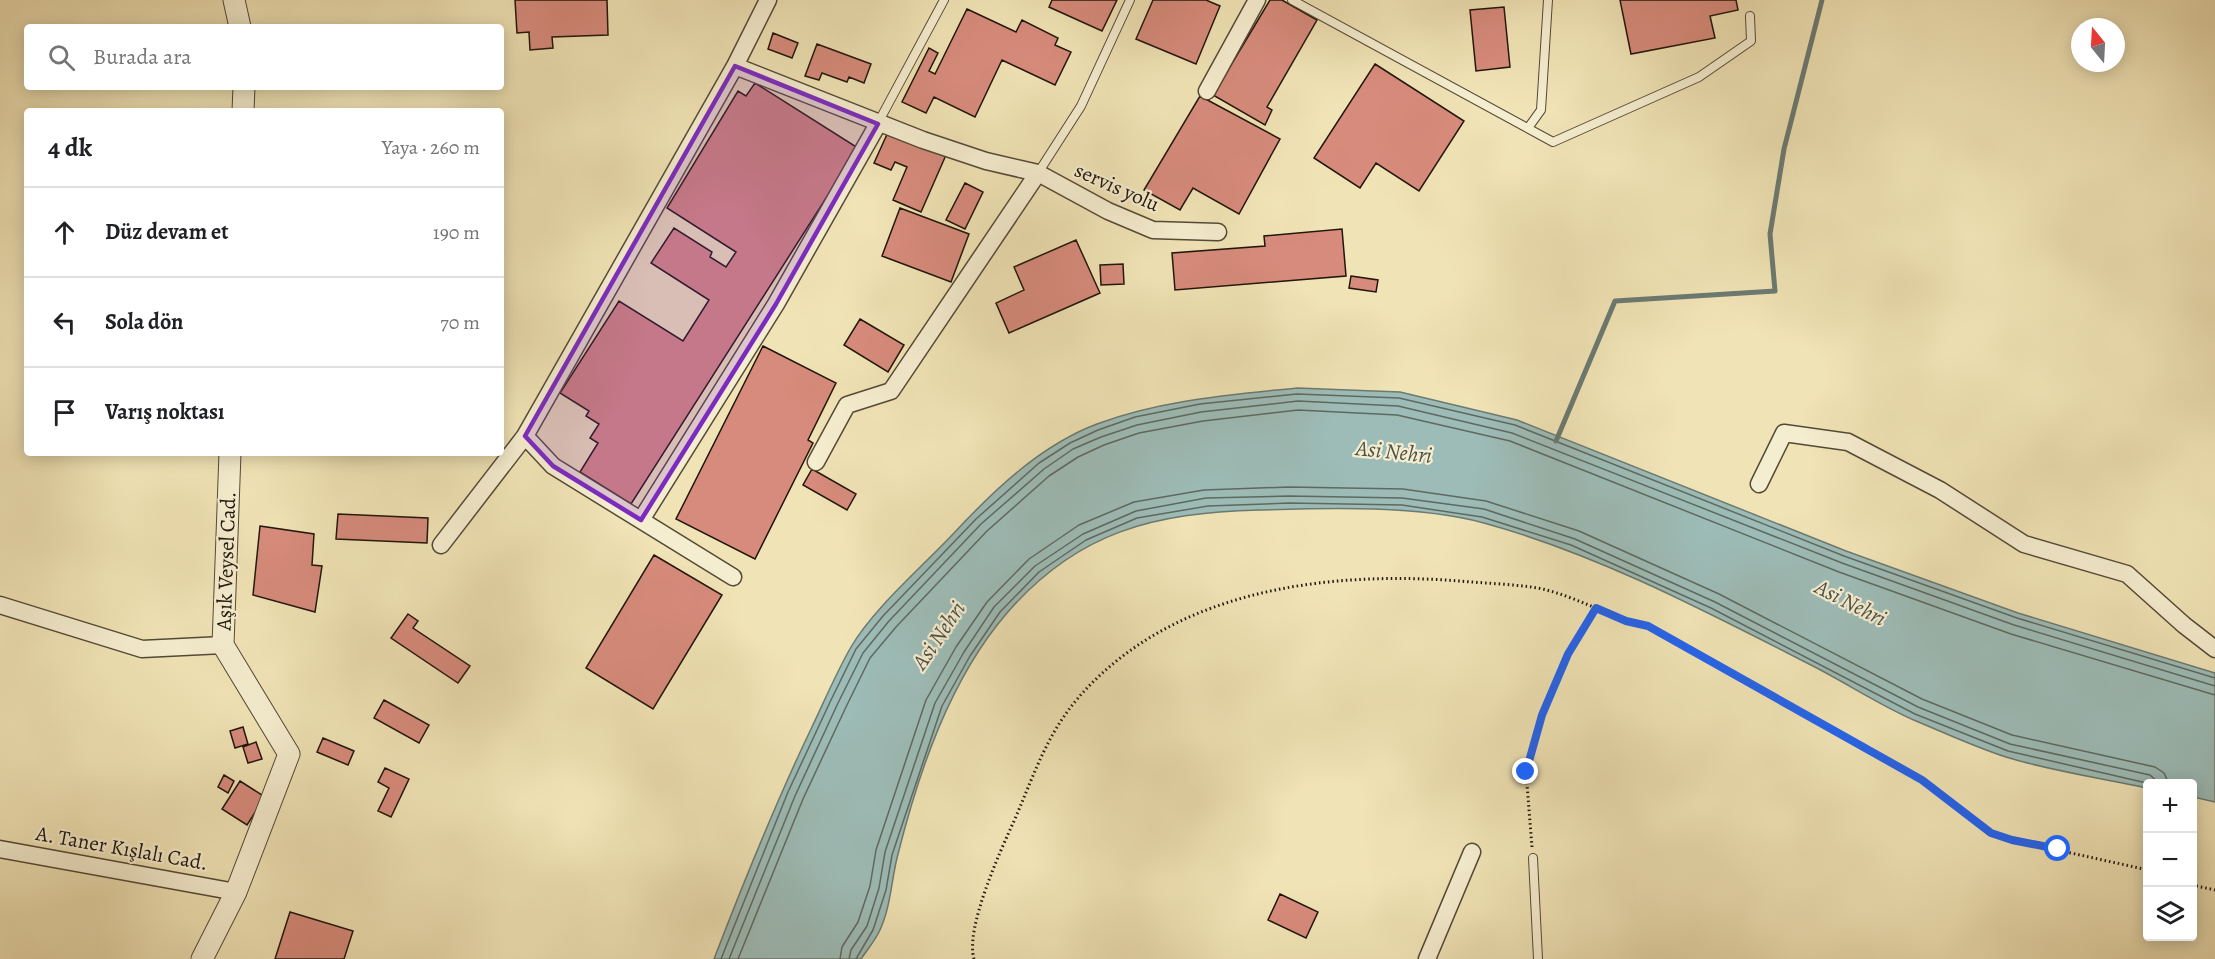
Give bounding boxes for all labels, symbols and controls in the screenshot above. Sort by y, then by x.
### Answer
north arrow [2071,18,2125,72]
search box [24,24,504,90]
icon: search [45,41,78,74]
text: Burada ara [93,42,192,72]
text: 4 dk [48,130,92,165]
text: Yaya · 260 m [382,134,480,161]
street label: servis yolu [1070,156,1164,218]
icon: ahead [48,216,81,249]
text: Düz devam et [105,217,228,247]
text: 190 m [433,219,480,246]
icon: left [48,306,81,339]
text: Sola dön [105,307,183,337]
text: 70 m [440,309,480,336]
icon: arrive [48,396,81,429]
text: Varış noktası [105,397,224,427]
water label: Asi Nehri [1354,433,1433,471]
street label: Aşık Veysel Cad. [210,491,242,632]
water label: Asi Nehri [1809,572,1891,634]
water label: Asi Nehri [905,596,973,676]
route end [1512,758,1538,784]
map controls [2143,779,2197,941]
button: + [2143,779,2197,833]
street label: A. Taner Kışlalı Cad. [33,819,210,877]
button: − [2143,833,2197,887]
route start [2044,835,2070,861]
button: layers [2143,887,2197,941]

